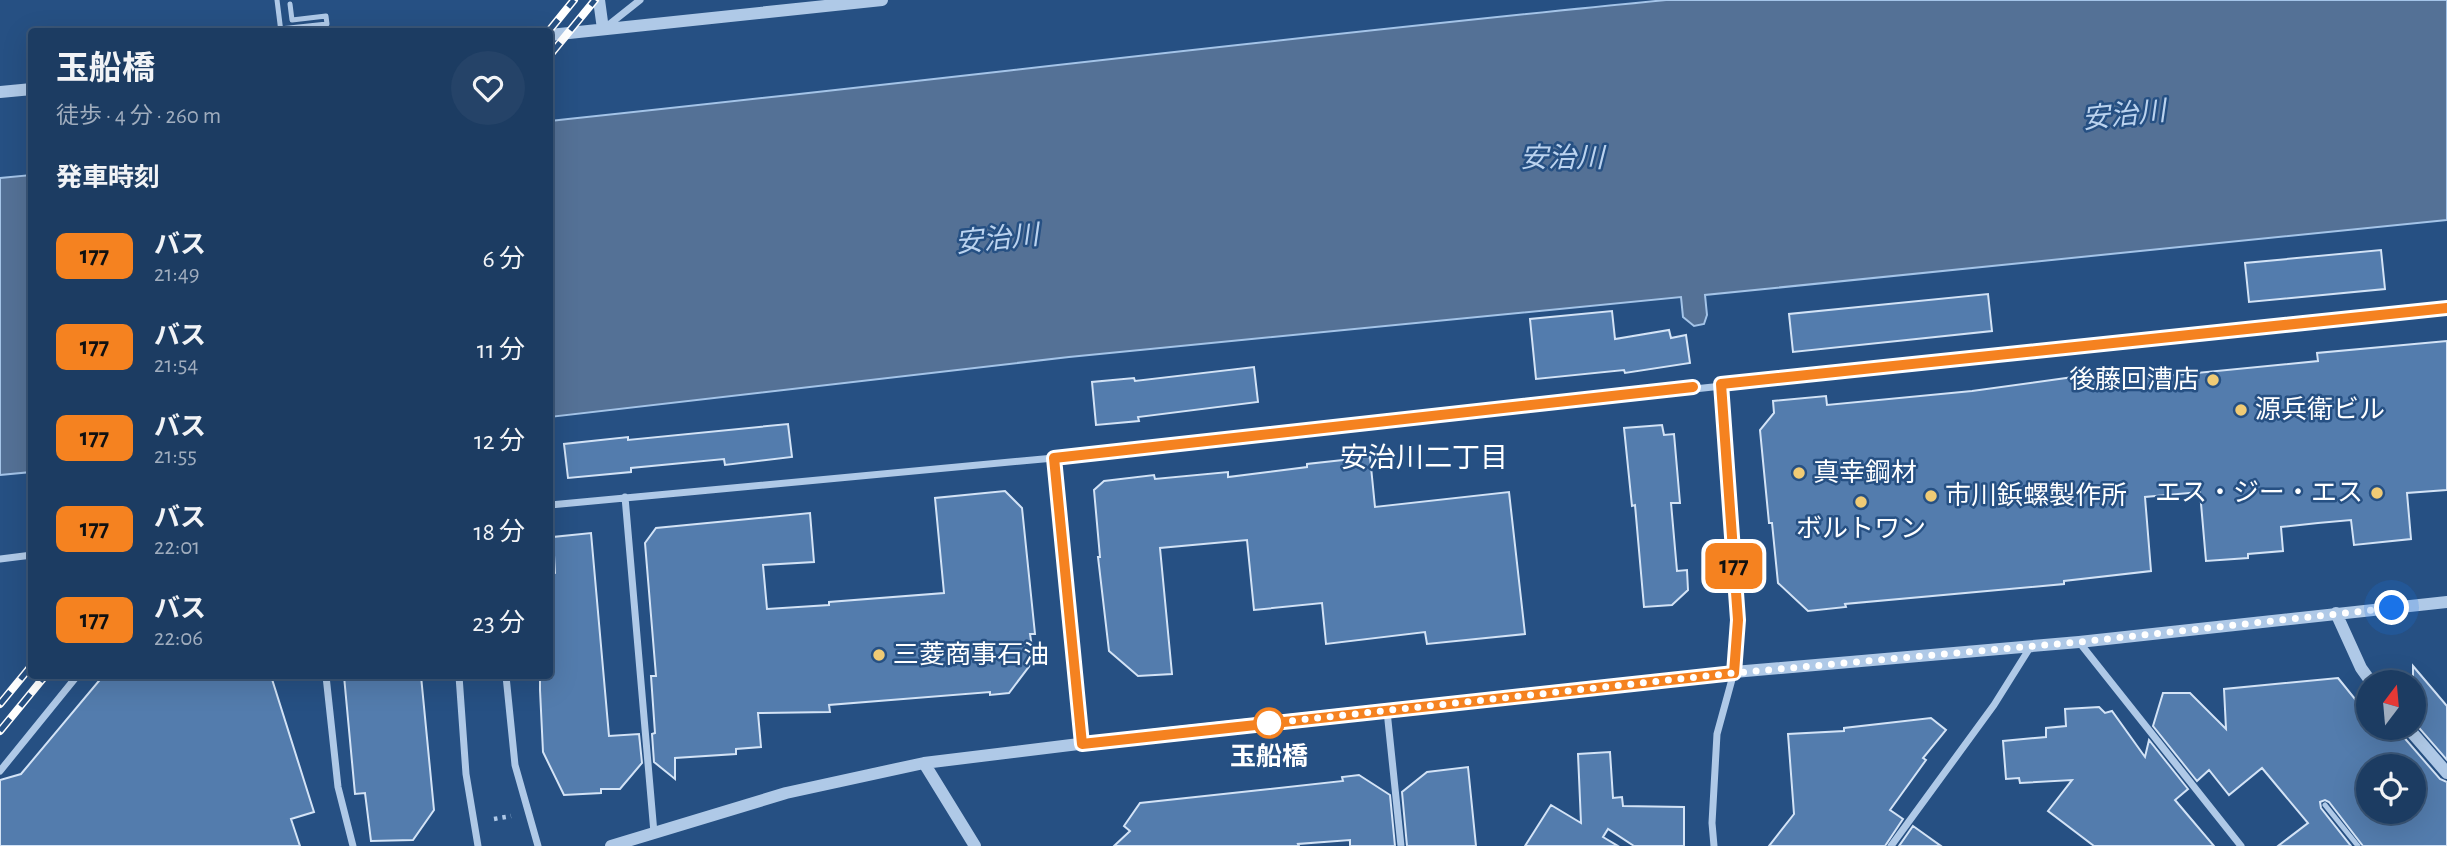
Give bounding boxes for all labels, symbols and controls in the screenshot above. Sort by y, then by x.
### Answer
button: heart [451,51,525,125]
text: 玉船橋 [56,53,155,86]
water label: 安治川 [2081,95,2170,134]
text: 徒歩 · 4 分 · 260 m [56,105,221,128]
water label: 安治川 [1520,143,1607,173]
text: 発車時刻 [56,165,160,191]
water label: 安治川 [954,219,1043,258]
text: バス [154,232,206,258]
text: 177 [80,244,109,268]
text: 6 分 [482,246,525,272]
text: 21:49 [154,263,200,286]
text: バス [154,323,206,349]
text: 177 [80,335,109,359]
text: 11 分 [477,337,525,363]
text: 21:54 [154,354,198,377]
place label: 後藤回漕店 [2069,366,2199,393]
marker: 後藤回漕店 [2205,372,2221,388]
place label: 源兵衛ビル [2255,396,2385,423]
marker: 源兵衛ビル [2233,402,2249,418]
text: バス [154,414,206,440]
text: 177 [80,426,109,450]
text: 12 分 [474,428,525,454]
district label: 安治川二丁目 [1340,443,1508,473]
text: 21:55 [154,445,197,468]
place label: 真幸鋼材 [1813,459,1917,486]
marker: 真幸鋼材 [1791,465,1807,481]
place label: エス・ジー・エス [2155,480,2363,506]
place label: 市川鋲螺製作所 [1945,482,2127,509]
marker: エス・ジー・エス [2369,485,2385,501]
marker: 市川鋲螺製作所 [1923,488,1939,504]
marker: ボルトワン [1853,494,1869,510]
text: バス [154,505,206,531]
place label: ボルトワン [1796,515,1926,542]
text: 177 [80,517,109,541]
text: 18 分 [473,519,525,545]
text: 22:01 [154,536,200,559]
line badge: 177 [1694,543,1774,589]
text: 177 [1719,554,1749,578]
your location [2374,590,2409,625]
text: バス [154,596,206,622]
text: 177 [80,608,109,632]
text: 23 分 [472,610,525,636]
text: 22:06 [154,627,203,650]
place label: 三菱商事石油 [893,641,1049,668]
marker: 三菱商事石油 [871,647,887,663]
north arrow [2356,670,2426,740]
map controls [2356,670,2426,824]
marker: 玉船橋 [1254,708,1284,738]
place label: 玉船橋 [1230,742,1308,770]
button: locate [2356,754,2426,824]

